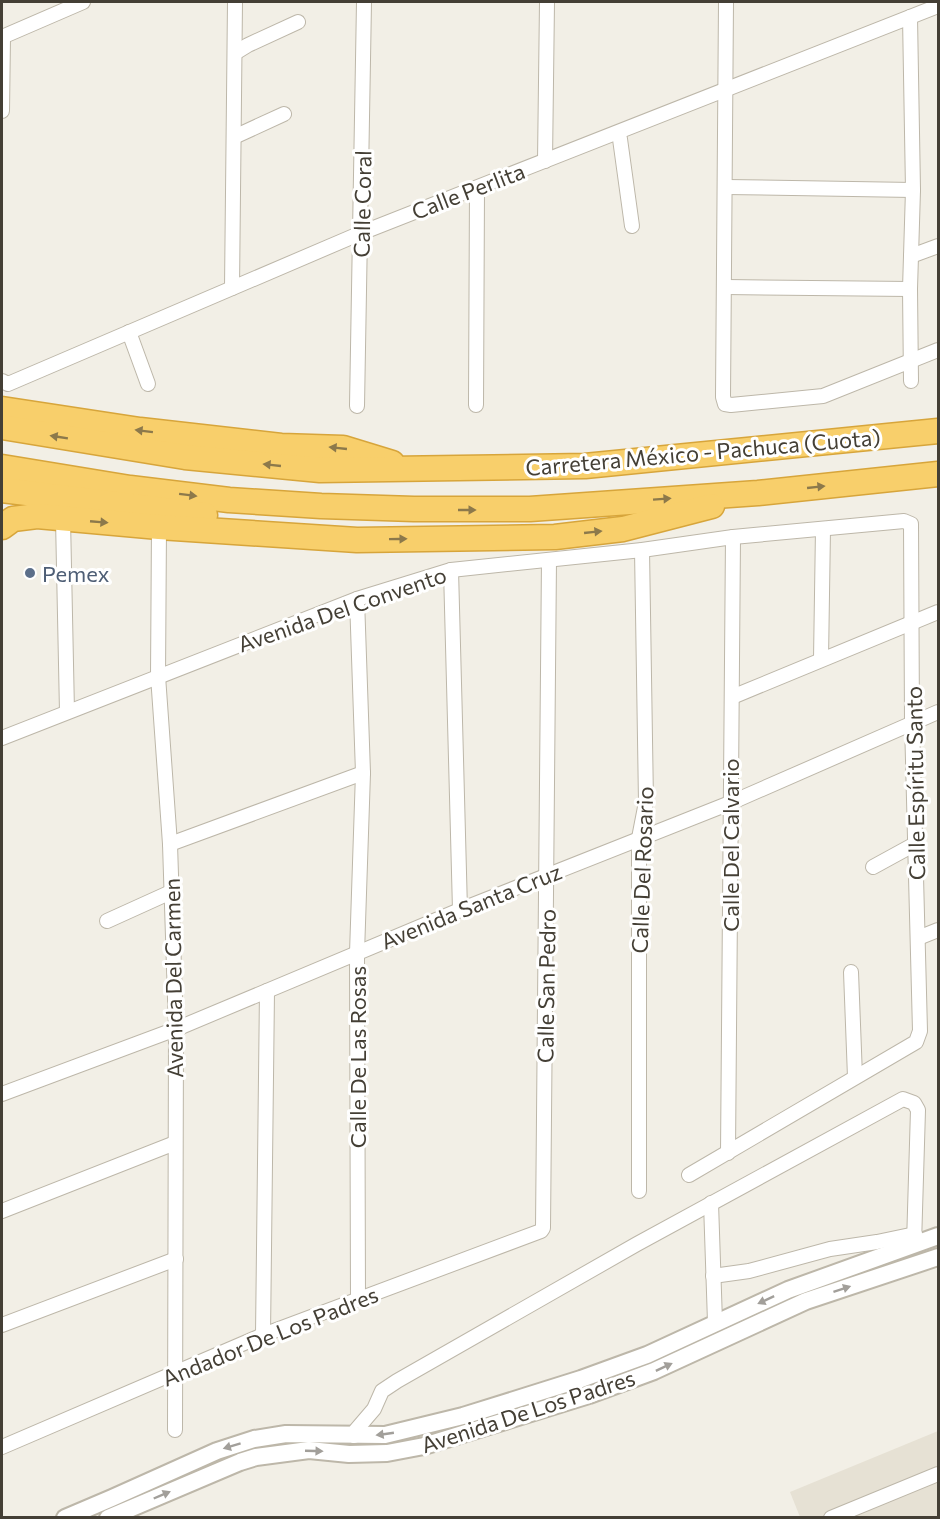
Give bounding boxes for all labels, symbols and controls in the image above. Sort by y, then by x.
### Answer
street label: Calle Coral [348,150,376,258]
street label: Calle Perlita [408,157,528,225]
street label: Carretera México - Pachuca (Cuota) [524,423,882,481]
one-way arrow [135,426,154,435]
one-way arrow [49,432,68,441]
one-way arrow [329,443,348,453]
one-way arrow [263,460,282,470]
one-way arrow [806,482,825,492]
one-way arrow [179,490,198,500]
one-way arrow [652,494,671,504]
one-way arrow [457,505,476,515]
one-way arrow [90,517,109,527]
one-way arrow [584,528,603,537]
one-way arrow [389,535,408,544]
place label: Pemex [42,560,110,587]
street label: Avenida Del Convento [234,561,450,657]
marker: Pemex [23,566,37,580]
street label: Calle Espíritu Santo [900,686,930,880]
street label: Calle Del Calvario [717,758,744,932]
street label: Calle Del Rosario [626,786,658,954]
street label: Avenida Santa Cruz [377,857,565,955]
street label: Avenida Del Carmen [158,878,188,1078]
street label: Calle San Pedro [531,909,561,1063]
street label: Calle De Las Rosas [344,966,371,1148]
street label: Andador De Los Padres [158,1280,382,1392]
one-way arrow [833,1284,851,1294]
one-way arrow [757,1296,774,1305]
one-way arrow [655,1362,673,1372]
street label: Avenida De Los Padres [418,1364,638,1458]
one-way arrow [375,1429,394,1438]
one-way arrow [223,1442,241,1452]
one-way arrow [305,1446,324,1456]
one-way arrow [154,1490,172,1500]

